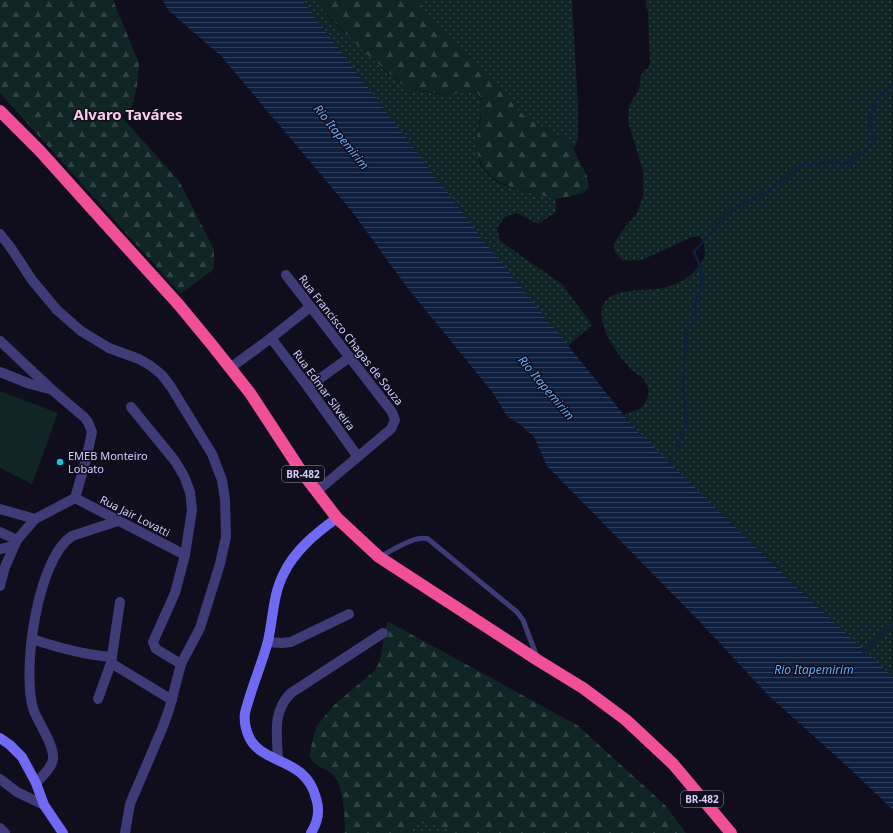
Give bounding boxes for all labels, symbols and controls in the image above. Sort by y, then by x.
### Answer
water label: Rio Itapemirim [310,100,373,173]
district label: Alvaro Taváres [74,104,182,124]
street label: Rua Francisco Chagas de Souza [296,271,407,408]
street label: Rua Edmar Silveira [290,346,359,433]
water label: Rio Itapemirim [514,352,578,424]
place label: EMEB Monteiro Lobato [68,448,148,476]
marker: EMEB Monteiro Lobato [55,457,65,467]
road number: BR-482 [282,466,324,482]
street label: Rua Jair Lovatti [98,491,173,540]
water label: Rio Itapemirim [774,661,854,678]
road number: BR-482 [681,791,723,807]

